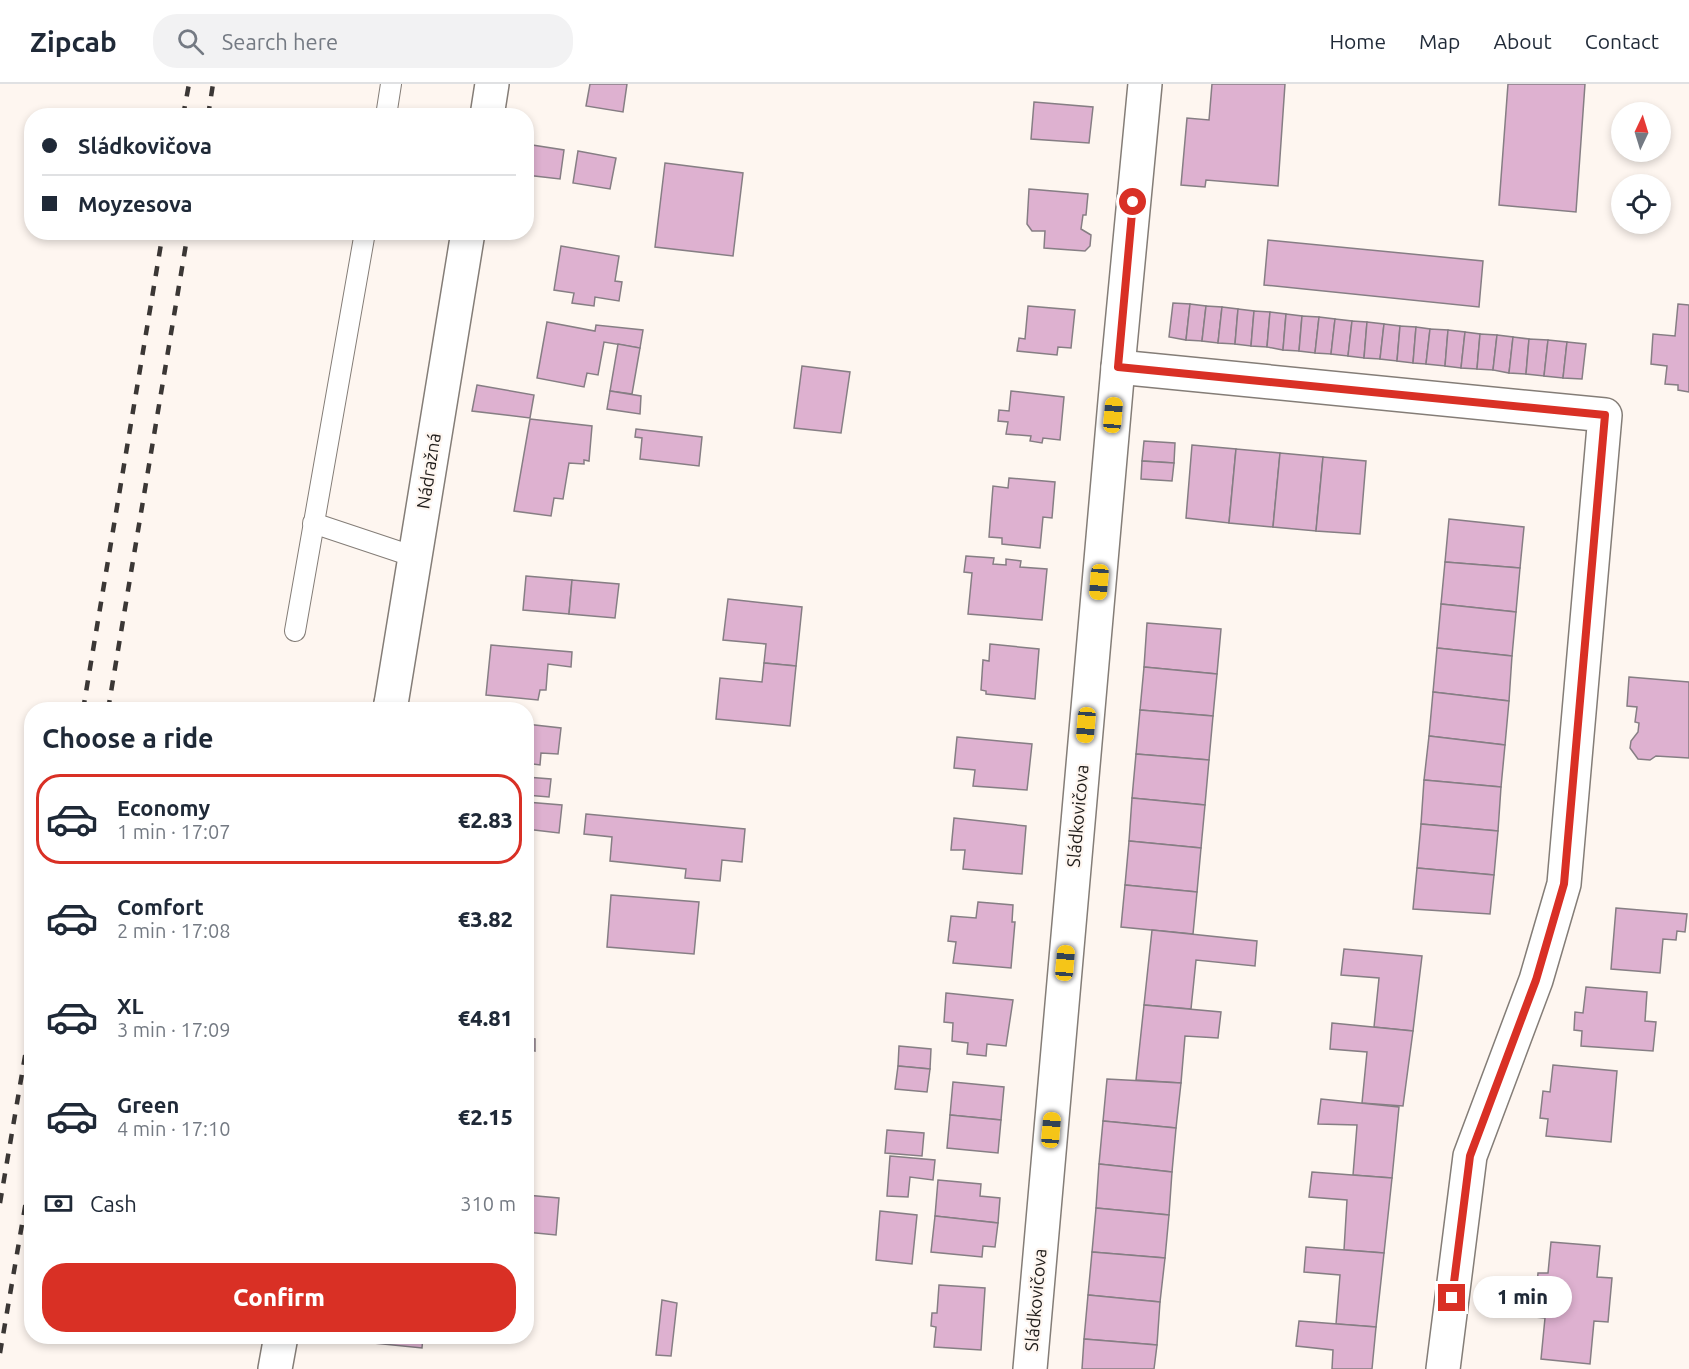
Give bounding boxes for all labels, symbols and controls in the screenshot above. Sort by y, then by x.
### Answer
search box [153,14,573,68]
icon: search [174,25,207,58]
text: Zipcab [30,26,117,57]
text: Search here [222,29,338,54]
text: Home [1329,29,1386,53]
text: Map [1419,29,1460,53]
text: About [1493,29,1552,53]
text: Contact [1585,29,1659,53]
north arrow [1611,102,1671,162]
map controls [1611,102,1671,234]
text: Sládkovičova [78,133,212,158]
button: locate [1611,174,1671,234]
route start [1119,188,1146,215]
text: Moyzesova [78,191,193,216]
car [1102,396,1124,434]
street label: Nádražná [412,432,444,510]
car [1088,563,1110,601]
car [1075,706,1097,744]
text: Choose a ride [42,723,214,753]
street label: Sládkovičova [1063,764,1091,868]
icon: car [45,792,99,846]
text: Economy [117,795,210,820]
text: €2.83 [458,807,513,832]
text: 1 min · 17:07 [117,820,231,843]
icon: car [45,891,99,945]
text: Comfort [117,894,204,919]
text: €3.82 [458,906,513,931]
text: 2 min · 17:08 [117,919,231,942]
car [1054,944,1076,982]
icon: car [45,990,99,1044]
text: XL [117,993,144,1018]
text: €4.81 [458,1005,513,1030]
text: 3 min · 17:09 [117,1018,231,1041]
icon: car [45,1089,99,1143]
text: Green [117,1092,179,1117]
text: €2.15 [458,1104,513,1129]
car [1040,1111,1062,1149]
text: 4 min · 17:10 [117,1117,231,1140]
icon: cash [42,1187,75,1220]
text: Cash [90,1191,137,1216]
text: 310 m [460,1192,516,1215]
street label: Sládkovičova [1021,1248,1049,1352]
button: Confirm [42,1263,516,1332]
callout: 1 min [1473,1277,1572,1319]
route end [1438,1284,1465,1311]
text: 1 min [1497,1285,1548,1308]

